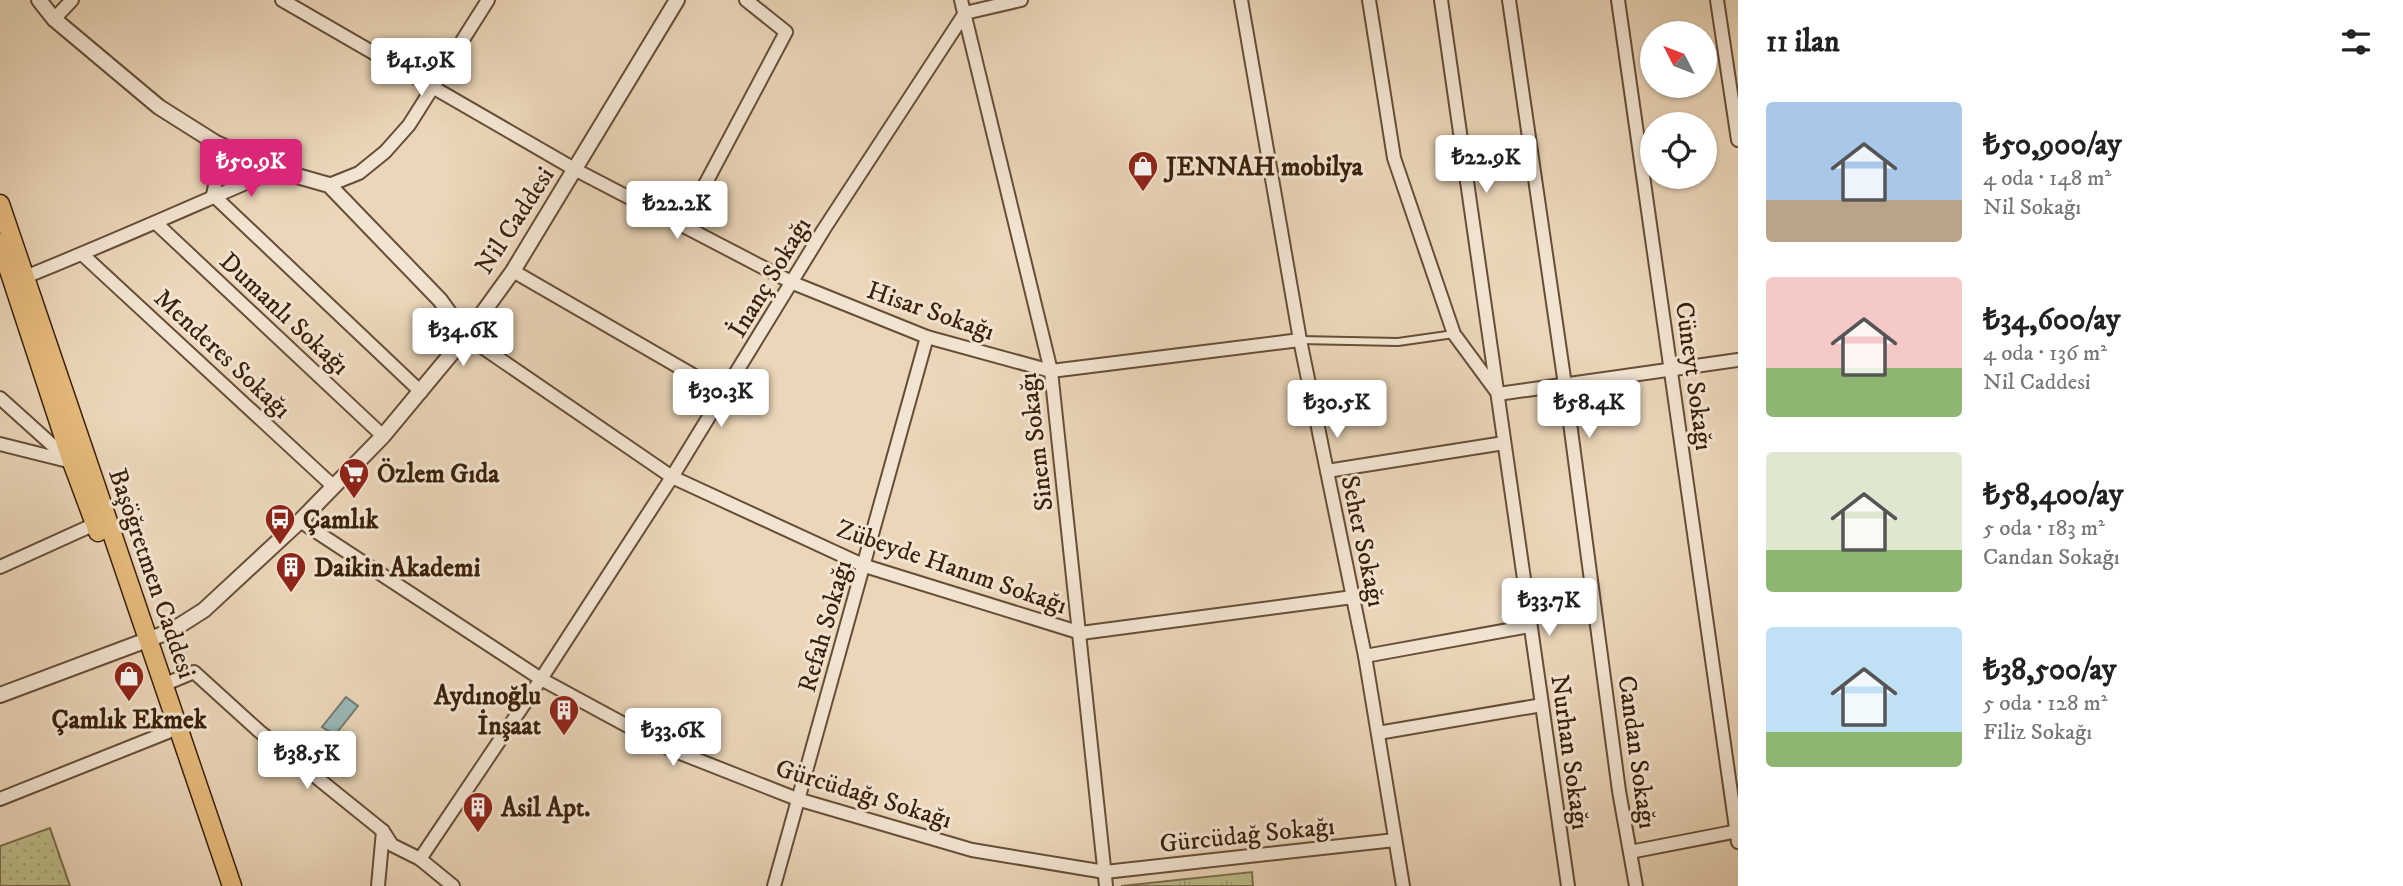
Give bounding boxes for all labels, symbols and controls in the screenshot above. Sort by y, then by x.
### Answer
north arrow [1640,21,1717,98]
map controls [1640,21,1717,189]
icon: filters [2337,23,2375,61]
text: 11 ilan [1766,24,1840,61]
pin: ₺41.9K [364,38,478,98]
text: ₺41.9K [387,46,455,75]
button: locate [1640,112,1717,189]
text: ₺50,900/ay [1983,127,2122,164]
icon: home [1822,130,1906,214]
pin: ₺22.9K [1429,136,1543,195]
pin: ₺50.9K [194,140,308,199]
text: ₺22.9K [1451,143,1521,172]
text: ₺50.9K [216,147,286,176]
shop icon: JENNAH mobilya [1126,149,1160,193]
place label: JENNAH mobilya [1163,151,1364,184]
street label: Nil Caddesi [468,161,562,281]
text: 4 oda · 148 m² [1983,164,2111,193]
pin: ₺22.2K [620,182,734,241]
text: ₺22.2K [642,189,712,218]
text: Nil Sokağı [1983,193,2081,222]
street label: İnanç Sokağı [720,211,819,344]
street label: Dumanlı Sokağı [212,246,356,383]
street label: Hisar Sokağı [862,274,999,349]
street label: Menderes Sokağı [147,282,297,426]
street label: Cüneyt Sokağı [1667,300,1720,453]
text: ₺34,600/ay [1983,302,2120,339]
icon: home [1822,305,1906,389]
pin: ₺34.6K [406,308,520,368]
text: ₺34.6K [428,316,498,345]
text: 4 oda · 136 m² [1983,339,2107,368]
text: Nil Caddesi [1983,368,2091,397]
pin: ₺30.3K [664,370,778,429]
street label: Sinem Sokağı [1012,371,1061,513]
text: ₺30.3K [689,377,753,406]
pin: ₺30.5K [1280,380,1394,440]
pin: ₺58.4K [1532,380,1646,440]
text: ₺30.5K [1304,388,1370,417]
text: ₺58.4K [1553,388,1625,417]
supermarket icon: Özlem Gıda [337,456,371,500]
place label: Özlem Gıda [377,457,500,491]
street label: Başöğretmen Caddesi [100,464,203,683]
street label: Seher Sokağı [1333,473,1393,610]
text: ₺58,400/ay [1983,477,2123,514]
icon: home [1822,480,1906,564]
bus stop icon: Çamlık [263,502,297,546]
place label: Çamlık [303,504,379,537]
street label: Zübeyde Hanım Sokağı [832,513,1071,622]
text: 5 oda · 183 m² [1983,514,2105,543]
text: Candan Sokağı [1983,543,2120,572]
building icon: Daikin Akademi [274,550,308,594]
place label: Daikin Akademi [314,552,481,585]
street label: Refah Sokağı [791,557,860,696]
pin: ₺33.7K [1492,578,1606,638]
text: ₺33.7K [1518,586,1580,615]
text: ₺38,500/ay [1983,652,2116,689]
icon: home [1822,655,1906,739]
shop icon: Çamlık Ekmek [112,659,146,703]
street label: Nurhan Sokağı [1542,673,1597,832]
street label: Candan Sokağı [1609,673,1664,831]
place label: Aydınoğlu İnşaat [433,680,542,743]
text: 5 oda · 128 m² [1983,689,2107,718]
building icon: Aydınoğlu İnşaat [547,693,581,737]
place label: Çamlık Ekmek [51,704,208,737]
pin: ₺33.6K [616,708,730,768]
text: ₺33.6K [641,716,705,745]
text: Filiz Sokağı [1983,718,2092,747]
pin: ₺38.5K [250,732,364,791]
text: ₺38.5K [274,739,340,768]
street label: Gürcüdağı Sokağı [771,752,956,837]
building icon: Asil Apt. [461,790,495,834]
place label: Asil Apt. [500,792,590,825]
street label: Gürcüdağ Sokağı [1158,810,1336,861]

